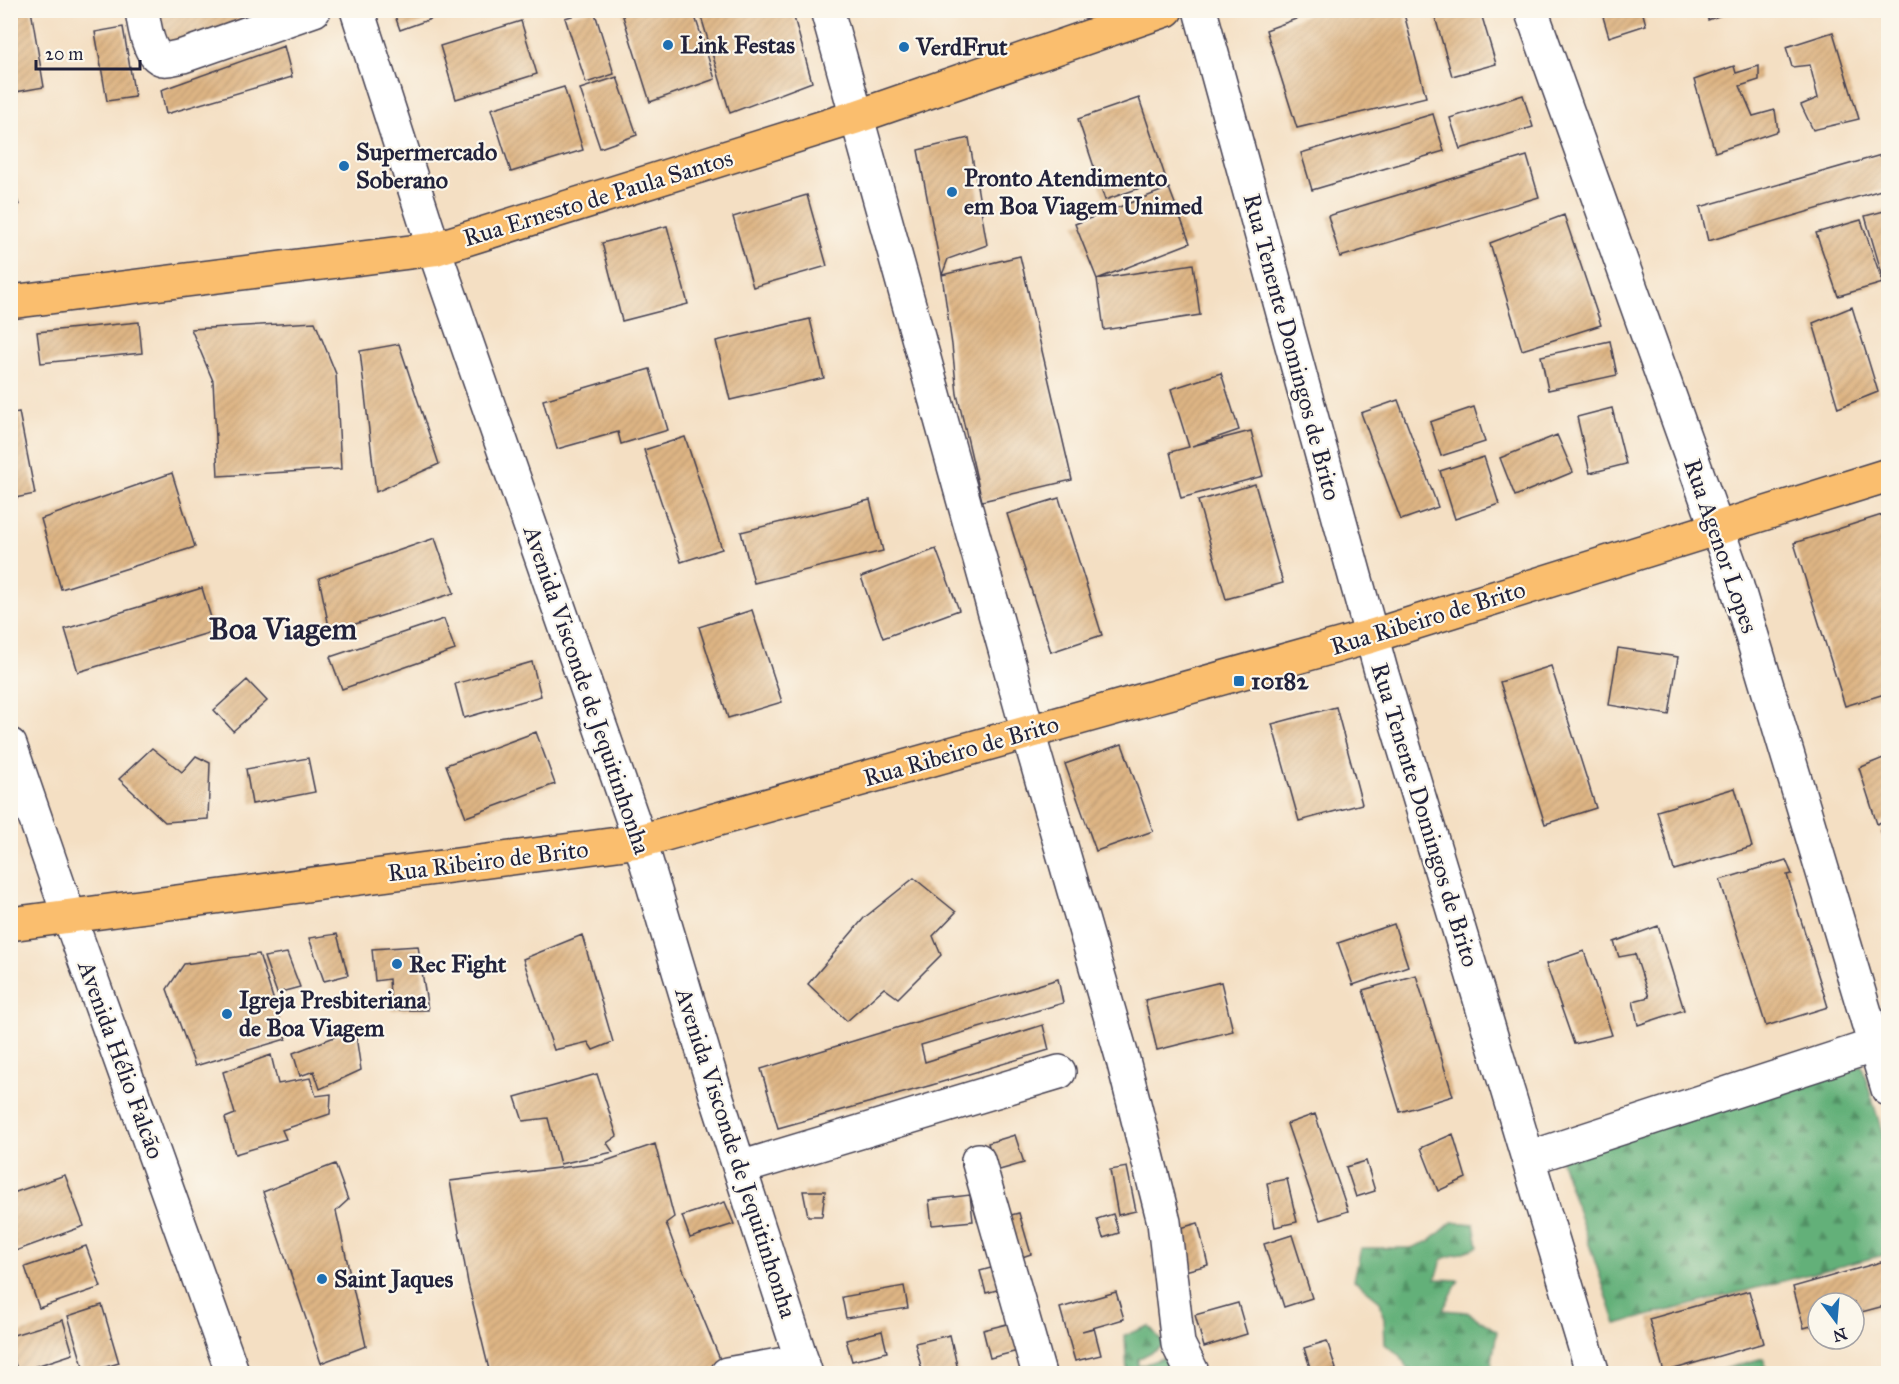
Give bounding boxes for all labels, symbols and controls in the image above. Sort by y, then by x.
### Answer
place label: Link Festas [680,30,795,60]
place label: VerdFrut [915,32,1008,62]
scale bar [36,33,140,71]
marker: Link Festas [661,38,675,52]
marker: VerdFrut [897,40,911,54]
text: 20 m [45,43,83,65]
place label: Supermercado Soberano [356,137,497,195]
street label: Rua Ernesto de Paula Santos [460,143,736,253]
marker: Supermercado Soberano [337,159,351,173]
place label: Pronto Atendimento em Boa Viagem Unimed [964,163,1204,221]
marker: Pronto Atendimento em Boa Viagem Unimed [945,185,959,199]
street label: Rua Tenente Domingos de Brito [1237,190,1347,504]
street label: Rua Agenor Lopes [1677,455,1765,637]
street label: Avenida Visconde de Jequitinhonha [516,521,658,859]
street label: Rua Ribeiro de Brito [1327,574,1529,662]
district label: Boa Viagem [209,611,358,647]
street label: Rua Tenente Domingos de Brito [1364,659,1486,971]
place label: 10182 [1251,666,1309,696]
marker: 10182 [1232,674,1246,688]
street label: Rua Ribeiro de Brito [860,709,1062,793]
street label: Rua Ribeiro de Brito [386,834,590,888]
place label: Rec Fight [409,949,507,979]
street label: Avenida Hélio Falcão [71,956,171,1163]
marker: Rec Fight [390,957,404,971]
street label: Avenida Visconde de Jequitinhonha [668,983,804,1323]
place label: Igreja Presbiteriana de Boa Viagem [239,985,428,1043]
marker: Igreja Presbiteriana de Boa Viagem [220,1007,234,1021]
place label: Saint Jaques [334,1264,454,1294]
marker: Saint Jaques [315,1272,329,1286]
north arrow [1806,1291,1866,1351]
text: N [1830,1324,1849,1346]

